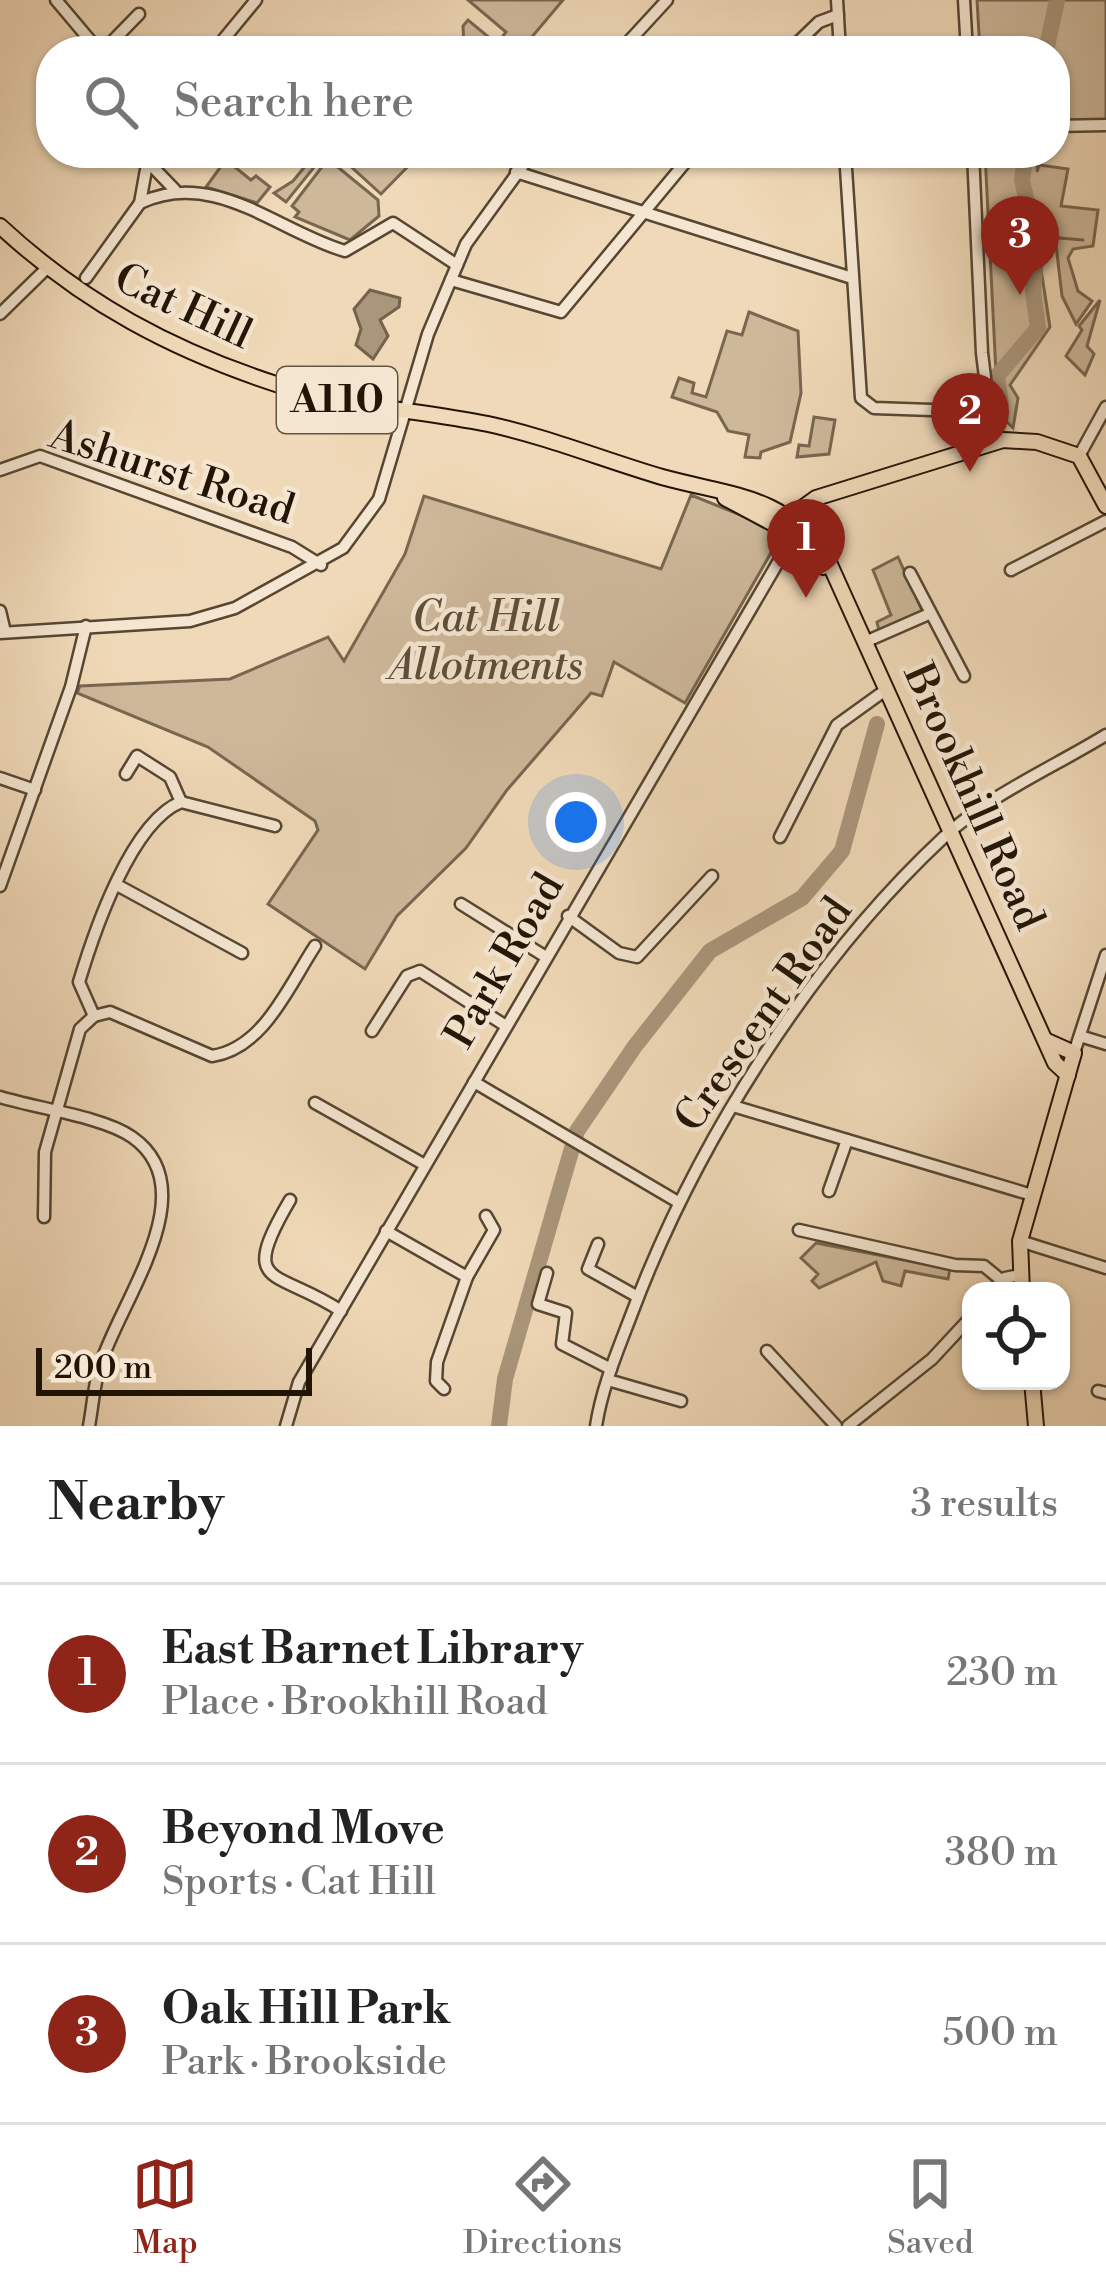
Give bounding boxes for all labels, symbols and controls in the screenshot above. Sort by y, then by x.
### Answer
search box [36,36,1070,168]
icon: search [78,69,144,135]
text: Search here [174,74,414,131]
pin: 3 [981,196,1059,295]
street label: Cat Hill [106,252,260,362]
road number: A110 [277,367,397,433]
pin: 2 [931,373,1009,472]
street label: Ashurst Road [42,408,301,537]
pin: 1 [767,499,845,598]
park label: Cat Hill Allotments [385,592,583,693]
street label: Brookhill Road [890,655,1055,939]
your location [546,792,606,852]
street label: Park Road [434,864,576,1058]
street label: Crescent Road [664,887,865,1143]
map controls [962,1282,1070,1390]
button: locate [962,1282,1070,1390]
scale bar [36,1342,312,1395]
text: 200 m [54,1348,152,1389]
text: Nearby [48,1472,224,1536]
text: 3 results [910,1480,1058,1529]
text: East Barnet Library [162,1621,583,1678]
text: 1 [78,1649,96,1698]
text: 230 m [946,1649,1058,1698]
text: Place · Brookhill Road [162,1678,548,1727]
text: Beyond Move [162,1801,445,1858]
text: 2 [75,1829,99,1878]
text: 380 m [945,1829,1058,1878]
text: Sports · Cat Hill [162,1858,436,1907]
text: Oak Hill Park [162,1981,450,2038]
text: 3 [75,2009,99,2058]
text: 500 m [943,2009,1058,2058]
text: Park · Brookside [162,2038,447,2087]
tab: Map [132,2151,198,2264]
tab: Directions [463,2151,622,2264]
tab: Saved [887,2151,974,2264]

